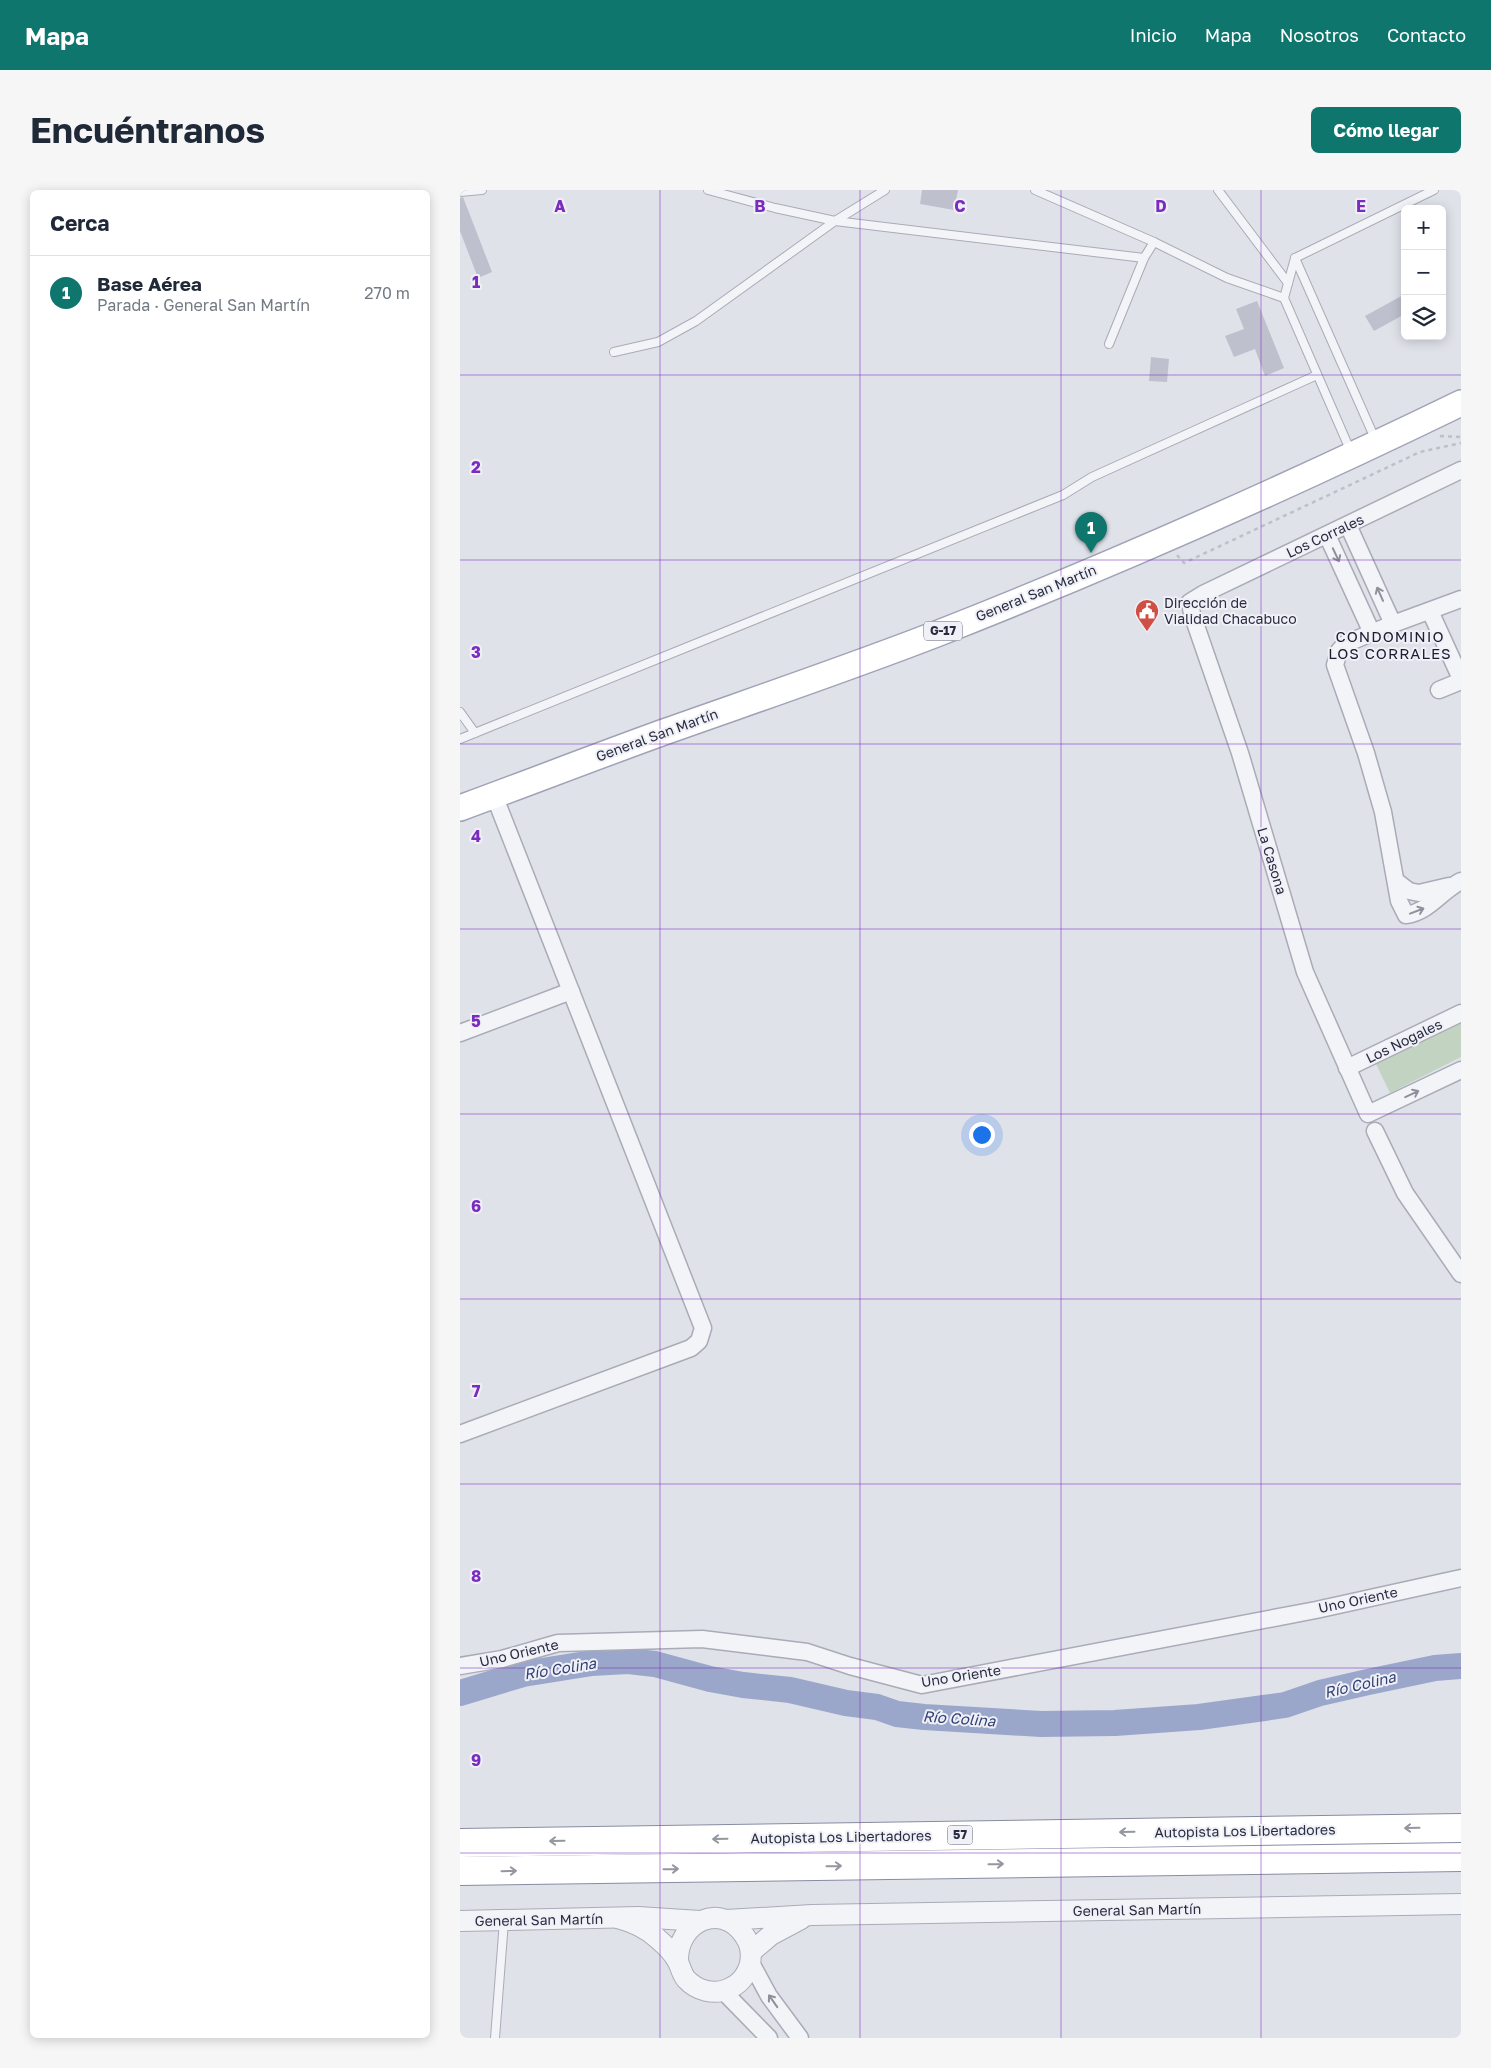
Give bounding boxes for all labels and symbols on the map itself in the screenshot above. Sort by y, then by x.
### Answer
text: A [554,196,566,216]
text: B [754,196,766,216]
text: C [954,196,966,216]
text: D [1155,196,1167,216]
text: E [1356,196,1366,216]
text: 1 [472,272,480,292]
text: 2 [471,457,481,477]
street label: Los Corrales [1283,510,1366,561]
pin: 1 [1075,512,1107,553]
one-way arrow [1332,548,1342,563]
street label: General San Martín [973,561,1099,624]
one-way arrow [1374,587,1384,602]
place label: Dirección de Vialidad Chacabuco [1164,594,1297,627]
public building icon: Dirección de Vialidad Chacabuco [1134,598,1160,632]
road number: G-17 [924,622,962,641]
district label: CONDOMINIO LOS CORRALES [1328,627,1452,662]
text: 3 [471,642,481,662]
street label: General San Martín [594,705,720,765]
street label: La Casona [1254,825,1291,896]
text: 4 [471,826,481,846]
one-way arrow [1409,906,1424,916]
text: 5 [471,1011,481,1031]
street label: Los Nogales [1363,1015,1445,1066]
one-way arrow [1404,1089,1419,1099]
your location [969,1122,995,1148]
text: 6 [471,1196,481,1216]
text: 7 [472,1381,481,1401]
text: 8 [471,1566,481,1586]
street label: Uno Oriente [1317,1583,1399,1616]
street label: Uno Oriente [478,1635,560,1670]
water label: Río Colina [523,1653,598,1683]
street label: Uno Oriente [920,1661,1002,1690]
water label: Río Colina [1322,1667,1398,1701]
water label: Río Colina [922,1706,996,1730]
text: 9 [471,1750,481,1770]
street label: Autopista Los Libertadores [1154,1820,1336,1841]
one-way arrow [1405,1823,1421,1833]
street label: Autopista Los Libertadores [750,1826,932,1847]
road number: 57 [948,1826,972,1844]
one-way arrow [1120,1828,1136,1837]
one-way arrow [712,1834,728,1844]
one-way arrow [550,1837,566,1846]
one-way arrow [988,1859,1004,1868]
one-way arrow [825,1861,841,1871]
one-way arrow [663,1864,679,1873]
one-way arrow [500,1866,516,1876]
street label: General San Martín [1073,1900,1201,1919]
street label: General San Martín [475,1910,603,1929]
one-way arrow [768,1994,778,2008]

